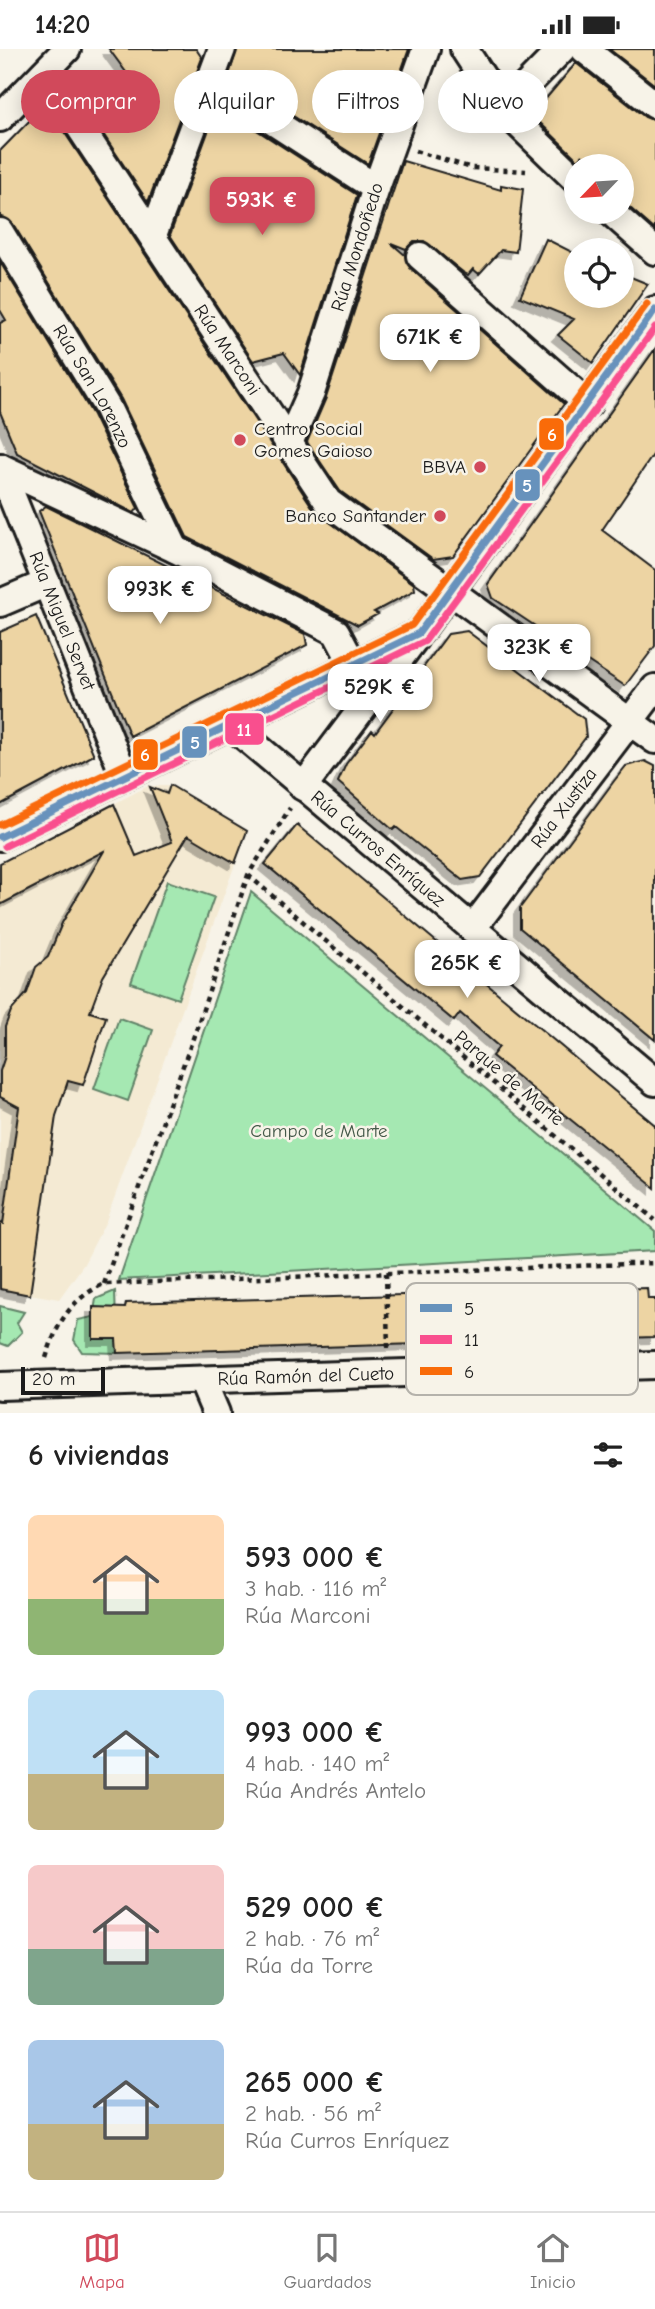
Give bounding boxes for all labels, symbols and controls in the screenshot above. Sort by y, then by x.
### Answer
text: 14:20 [35,10,90,40]
chip: Comprar [21,70,160,133]
chip: Alquilar [174,70,298,133]
chip: Filtros [312,70,424,133]
chip: Nuevo [438,70,548,133]
north arrow [564,154,634,224]
map controls [564,154,634,308]
pin: 593K € [205,177,319,237]
street label: Rúa Mondoñedo [327,179,388,314]
text: 593K € [226,186,298,213]
button: locate [564,238,634,308]
street label: Rúa Marconi [189,300,265,399]
pin: 671K € [373,315,487,374]
street label: Rúa San Lorenzo [48,321,136,452]
text: 671K € [396,323,464,350]
line badge: 6 [538,417,565,451]
place label: Centro Social Gomes Gaioso [254,418,373,462]
text: 6 [547,424,557,446]
marker: Centro Social Gomes Gaioso [232,432,248,448]
place label: BBVA [422,456,466,478]
marker: BBVA [472,459,488,475]
line badge: 5 [514,468,541,502]
text: 5 [522,475,532,497]
place label: Banco Santander [285,505,426,527]
marker: Banco Santander [432,508,448,524]
street label: Rúa Miguel Servet [24,548,100,694]
pin: 993K € [103,567,217,626]
text: 993K € [124,575,196,602]
pin: 323K € [482,625,596,684]
text: 323K € [503,633,575,660]
pin: 529K € [323,665,437,724]
text: 529K € [344,673,416,700]
line badge: 11 [224,712,265,746]
text: 11 [237,719,251,741]
line badge: 5 [181,725,208,759]
text: 5 [190,732,200,754]
line badge: 6 [132,738,159,771]
text: 6 [140,744,150,766]
street label: Rúa Xustiza [526,763,601,853]
street label: Rúa Curros Enríquez [306,786,450,911]
pin: 265K € [410,941,524,1000]
text: 265K € [431,949,503,976]
street label: Parque de Marte [450,1026,568,1130]
park label: Campo de Marte [250,1120,388,1142]
legend [406,1283,638,1395]
text: 5 [464,1298,474,1320]
text: 11 [464,1329,479,1351]
text: 6 [464,1361,474,1383]
street label: Rúa Ramón del Cueto [217,1362,395,1390]
scale bar [21,1364,105,1396]
text: 20 m [32,1368,76,1390]
icon: filters [589,1436,627,1474]
text: 6 viviendas [28,1438,169,1473]
text: 593 000 € [245,1540,385,1575]
icon: home [84,1543,168,1627]
text: 3 hab. · 116 m² [245,1575,386,1602]
text: Rúa Marconi [245,1602,371,1629]
text: 993 000 € [245,1715,385,1750]
icon: home [84,1718,168,1802]
text: 4 hab. · 140 m² [245,1750,389,1777]
text: Rúa Andrés Antelo [245,1777,426,1804]
text: 529 000 € [245,1890,385,1925]
icon: home [84,1893,168,1977]
text: 2 hab. · 76 m² [245,1925,379,1952]
text: Rúa da Torre [245,1952,373,1979]
text: 265 000 € [245,2065,385,2100]
icon: home [84,2068,168,2152]
text: 2 hab. · 56 m² [245,2100,381,2127]
text: Rúa Curros Enríquez [245,2127,449,2154]
tab: Mapa [79,2229,125,2293]
tab: Guardados [283,2229,371,2293]
tab: Inicio [530,2229,576,2293]

